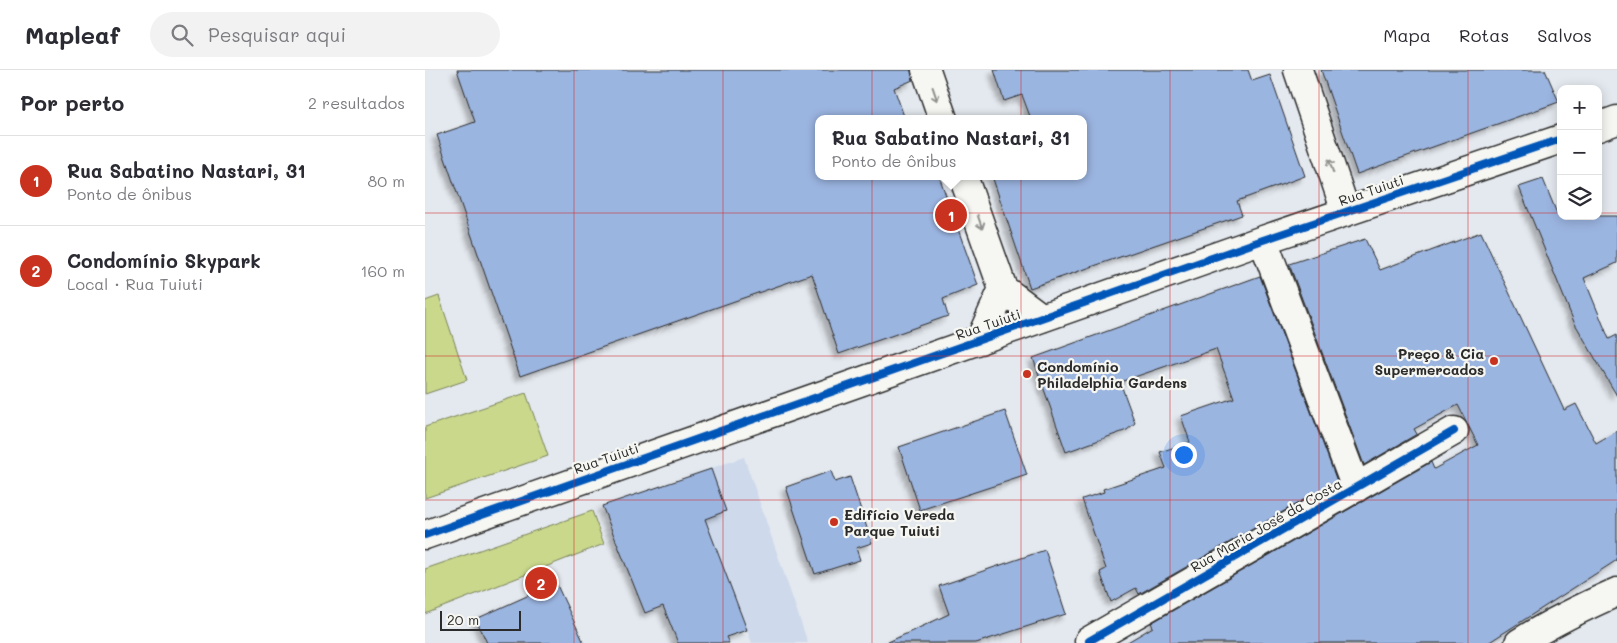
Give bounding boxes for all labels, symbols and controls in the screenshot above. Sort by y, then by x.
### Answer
search box [150,12,500,57]
text: Mapleaf [25,19,120,50]
icon: search [168,21,196,49]
text: Pesquisar aqui [208,22,346,47]
text: Mapa [1383,23,1431,47]
text: Rotas [1459,23,1509,47]
text: Salvos [1537,23,1592,47]
map controls [1557,85,1602,220]
button: + [1557,85,1602,130]
one-way arrow [931,86,940,102]
text: Por perto [20,89,124,116]
text: 2 resultados [308,92,405,113]
popup [815,115,1087,180]
text: Rua Sabatino Nastari, 31 [832,125,1070,150]
button: − [1557,130,1602,175]
text: Ponto de ônibus [832,150,957,171]
text: Rua Sabatino Nastari, 31 [67,158,306,183]
one-way arrow [1325,158,1335,174]
text: 1 [32,170,40,191]
text: 80 m [368,170,405,191]
street label: Rua Tuiuti [1336,170,1406,210]
button: layers [1557,175,1602,220]
text: Ponto de ônibus [67,183,192,204]
pin: 1 [935,196,967,234]
one-way arrow [976,214,985,229]
text: Condomínio Skypark [67,248,261,273]
text: 2 [32,260,40,281]
text: 160 m [360,260,405,281]
text: Local · Rua Tuiuti [67,273,203,294]
street label: Rua Tuiuti [953,304,1023,344]
place label: Preço & Cia Supermercados [1375,344,1484,379]
marker: Preço & Cia Supermercados [1488,355,1500,367]
place label: Condomínio Philadelphia Gardens [1037,357,1187,392]
marker: Condomínio Philadelphia Gardens [1021,368,1033,380]
street label: Rua Tuiuti [571,438,641,478]
your location [1171,442,1197,468]
street label: Rua Maria José da Costa [1187,474,1345,576]
place label: Edifício Vereda Parque Tuiuti [844,505,955,540]
marker: Edifício Vereda Parque Tuiuti [828,516,840,528]
pin: 2 [525,564,557,602]
scale bar [440,608,521,631]
text: 20 m [447,610,479,629]

